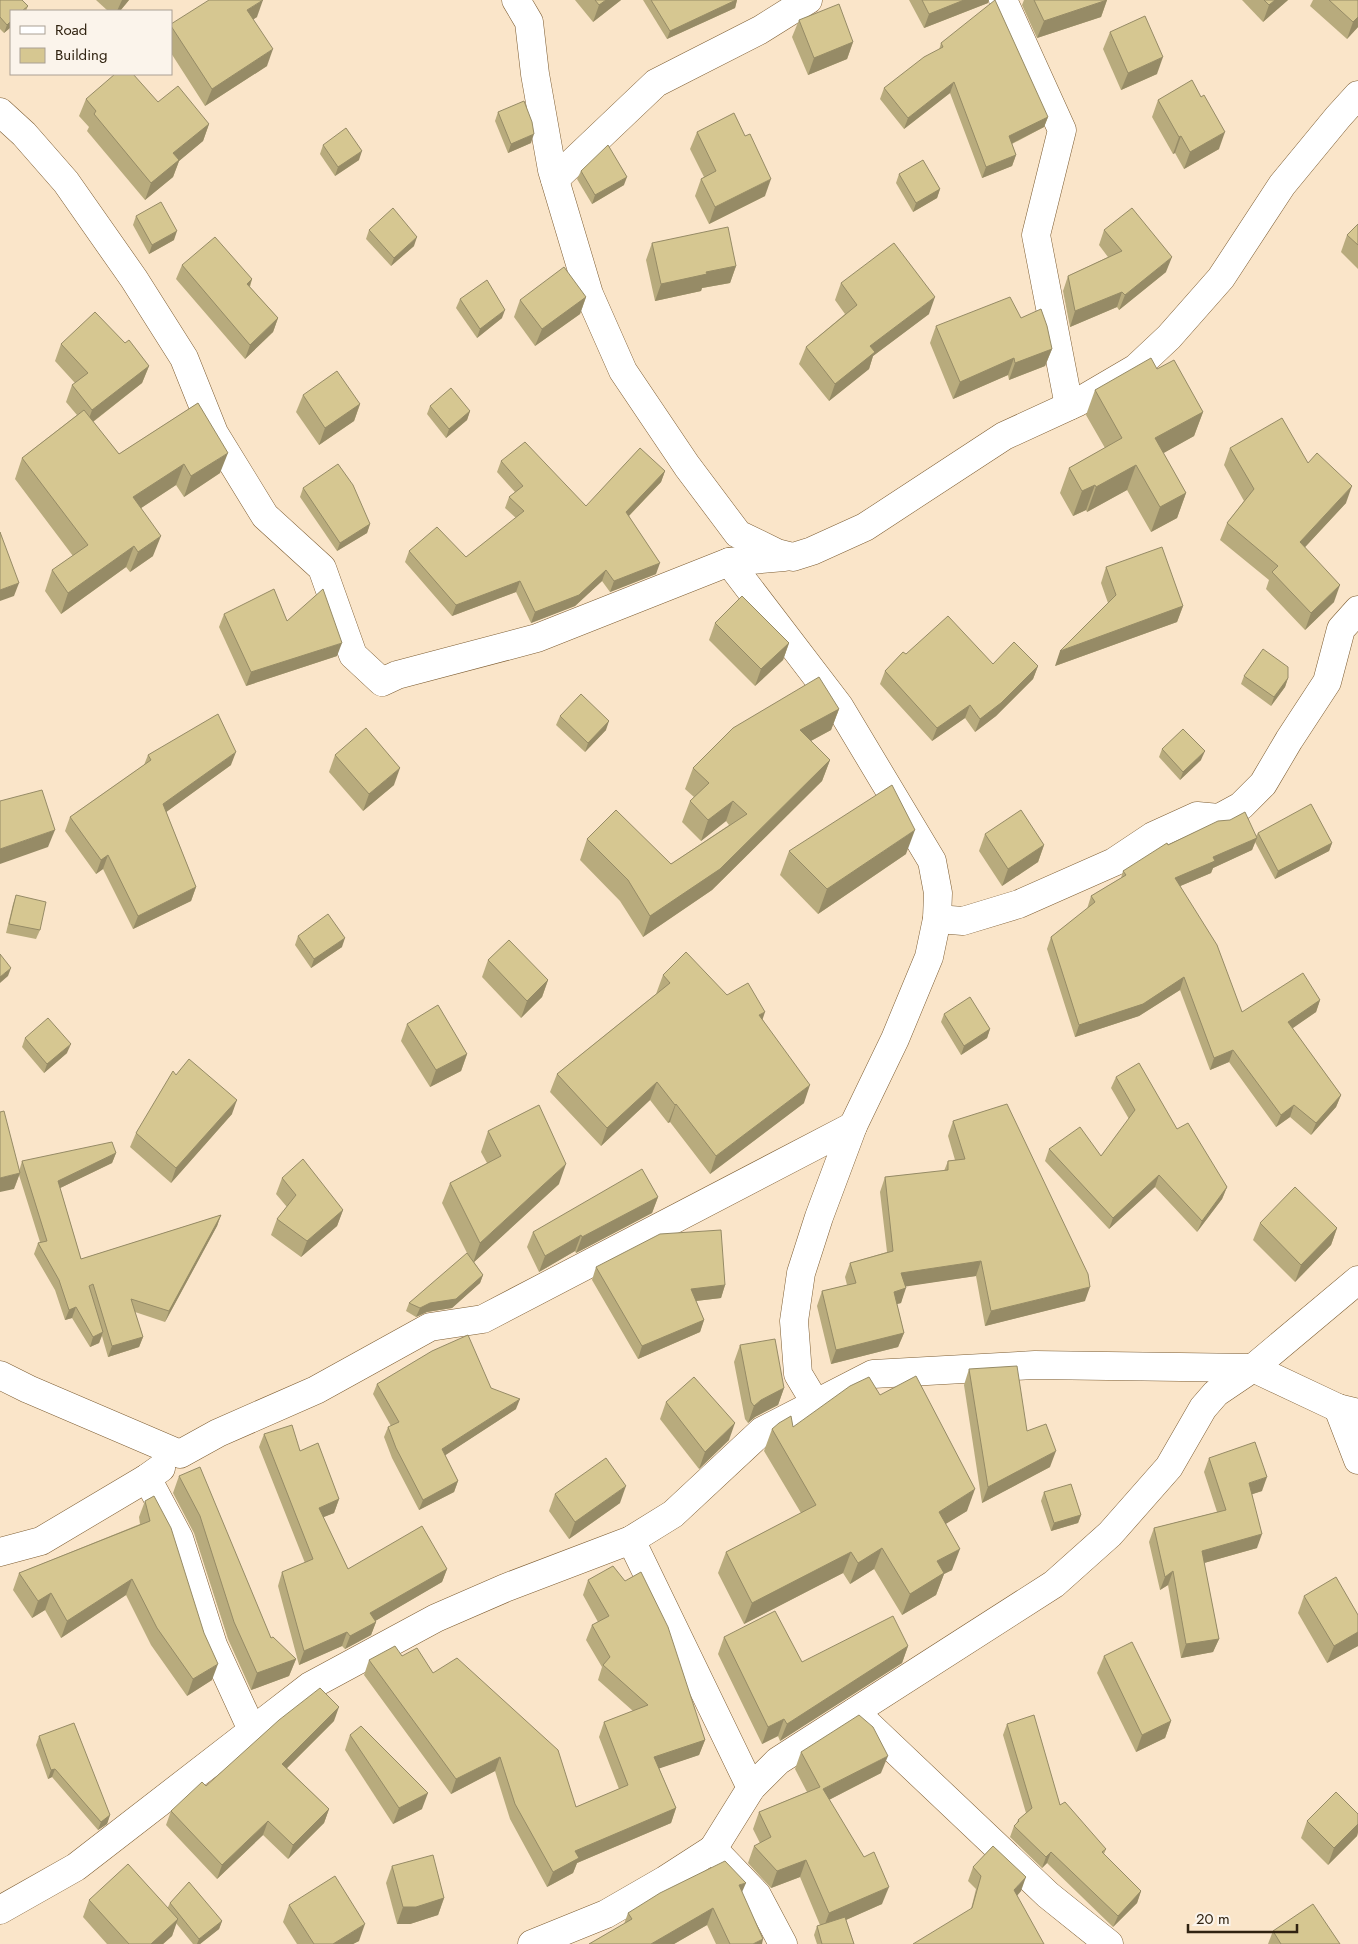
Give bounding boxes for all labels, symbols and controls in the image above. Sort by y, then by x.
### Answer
legend [10,10,172,75]
text: Road [55,19,87,41]
text: Building [55,44,107,66]
scale bar [1188,1902,1297,1934]
text: 20 m [1196,1908,1230,1930]

